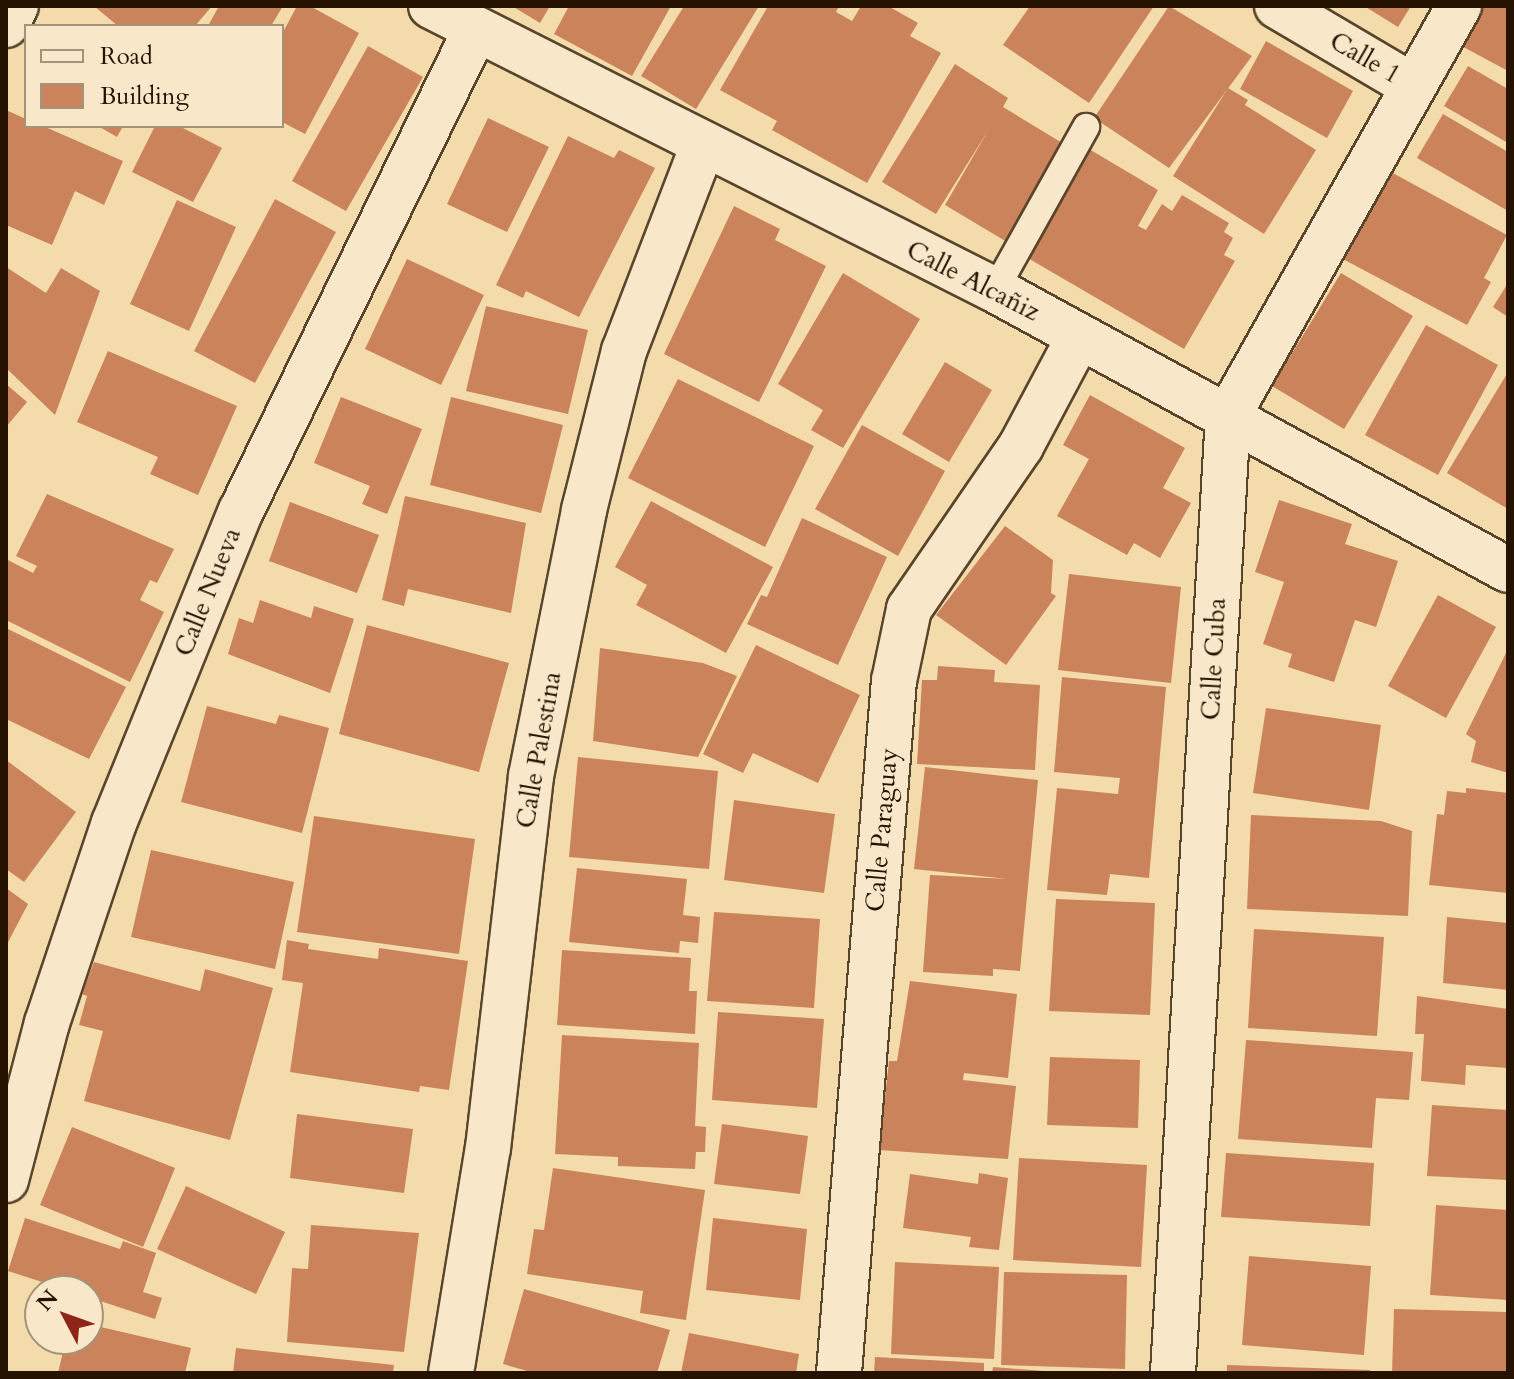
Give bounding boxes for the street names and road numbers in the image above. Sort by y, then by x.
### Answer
street label: Calle 1 [1324,25,1406,91]
street label: Calle Alcañiz [901,234,1045,328]
street label: Calle Nueva [168,523,248,661]
street label: Calle Cuba [1195,597,1233,721]
street label: Calle Palestina [510,669,568,831]
street label: Calle Paraguay [859,747,905,913]

